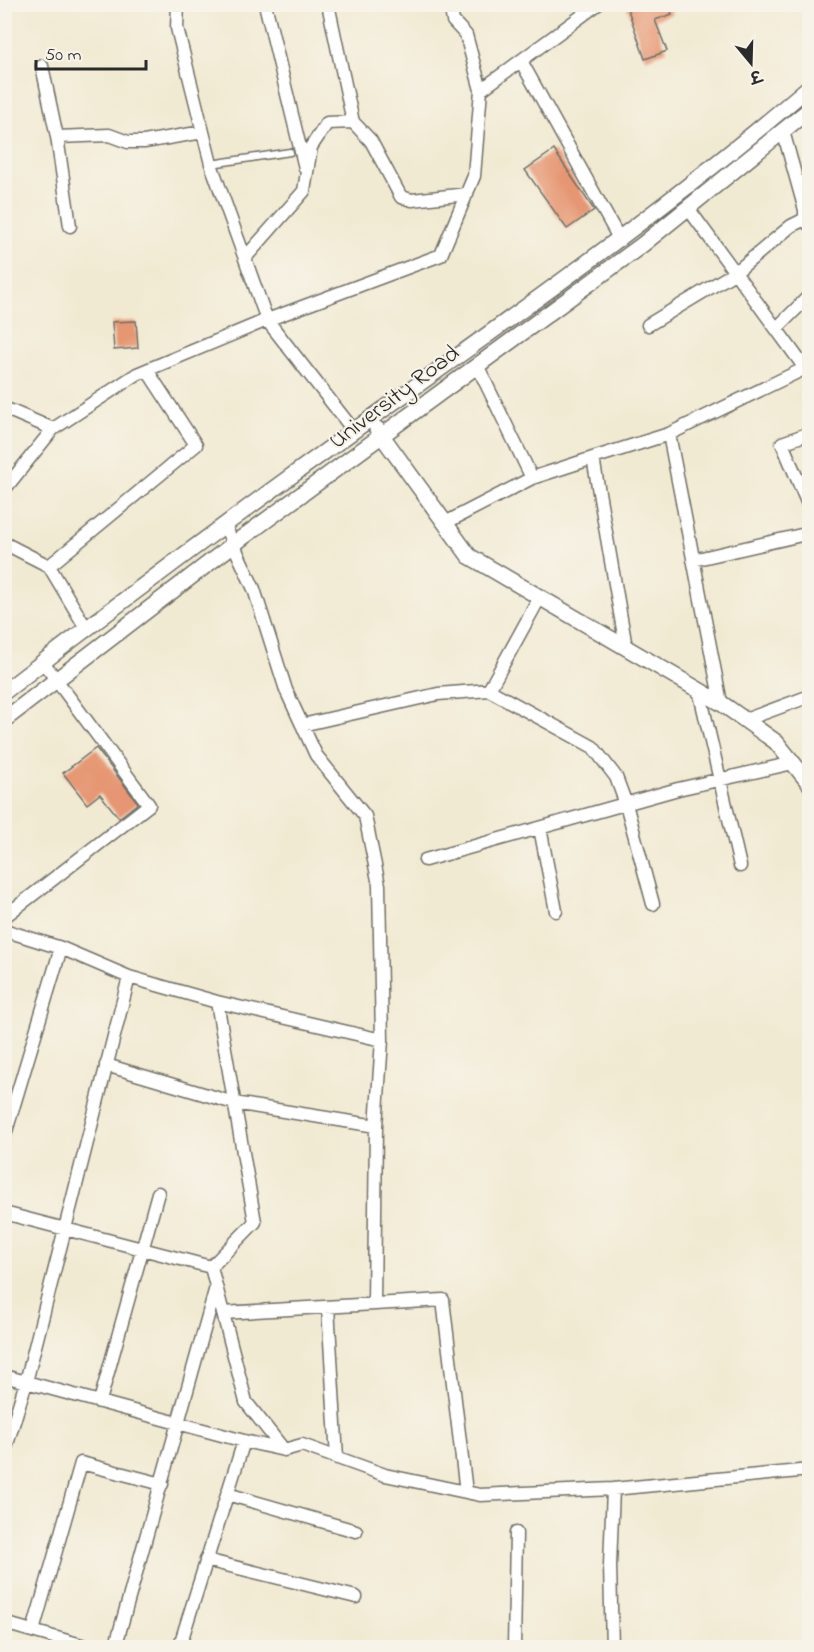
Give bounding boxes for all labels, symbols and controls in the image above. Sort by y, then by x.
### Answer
scale bar [36,33,146,71]
north arrow [721,33,781,93]
text: 50 m [45,43,82,69]
text: उ [745,62,766,89]
street label: University Road [322,337,469,460]

